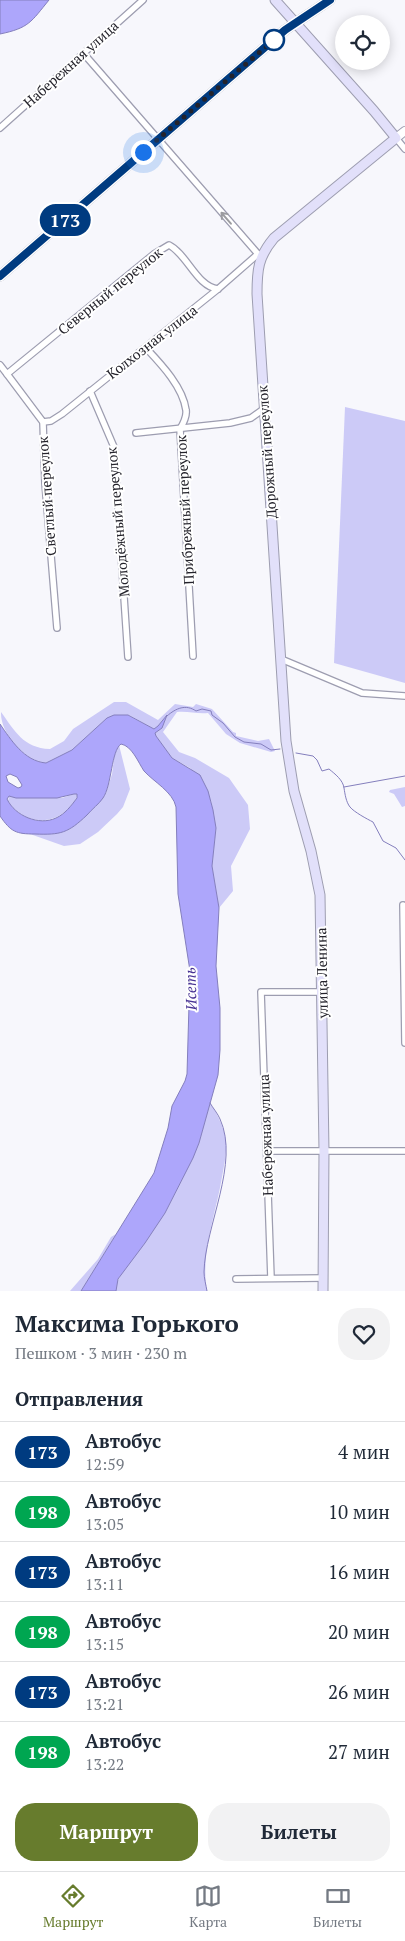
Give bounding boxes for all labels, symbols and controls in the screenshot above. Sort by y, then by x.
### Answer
map controls [335,15,390,70]
button: locate [335,15,390,70]
street label: Набережная улица [19,16,122,111]
unlabelled marker [263,29,285,51]
your location [131,140,156,165]
line badge: 173 [36,204,94,236]
text: 173 [50,208,80,232]
one-way arrow [220,211,232,224]
street label: Северный переулок [54,242,166,339]
street label: Колхозная улица [102,300,201,383]
street label: Дорожный переулок [252,384,281,519]
street label: Прибрежный переулок [171,434,198,585]
street label: Светлый переулок [33,435,60,556]
street label: Молодёжный переулок [101,446,134,598]
street label: улица Ленина [311,927,332,1020]
water label: Исеть [179,967,201,1012]
street label: Набережная улица [254,1074,277,1196]
text: Максима Горького [15,1307,239,1339]
button: heart [338,1308,390,1360]
text: Пешком · 3 мин · 230 m [15,1342,187,1364]
text: Отправления [15,1386,143,1411]
text: Автобус [85,1428,161,1453]
text: 4 мин [338,1439,390,1464]
text: 173 [27,1440,58,1464]
text: 12:59 [85,1453,124,1475]
text: Автобус [85,1488,161,1513]
text: 10 мин [328,1499,390,1524]
text: 198 [27,1500,58,1524]
text: 13:05 [85,1513,124,1535]
text: Автобус [85,1548,161,1573]
text: 16 мин [328,1559,390,1584]
text: 173 [27,1560,58,1584]
text: 13:11 [85,1573,124,1595]
text: Автобус [85,1608,161,1633]
text: 20 мин [328,1619,390,1644]
text: 198 [27,1620,58,1644]
text: 13:15 [85,1633,124,1655]
text: Автобус [85,1668,161,1693]
text: 26 мин [328,1679,390,1704]
text: 173 [27,1680,58,1704]
text: 13:21 [85,1693,124,1715]
text: Автобус [85,1728,161,1753]
text: 27 мин [328,1739,390,1764]
text: 198 [27,1740,58,1764]
text: 13:22 [85,1753,124,1775]
button: Маршрут [15,1803,198,1861]
button: Билеты [208,1803,390,1861]
tab: Маршрут [43,1882,104,1931]
tab: Карта [189,1882,227,1931]
tab: Билеты [313,1882,362,1931]

